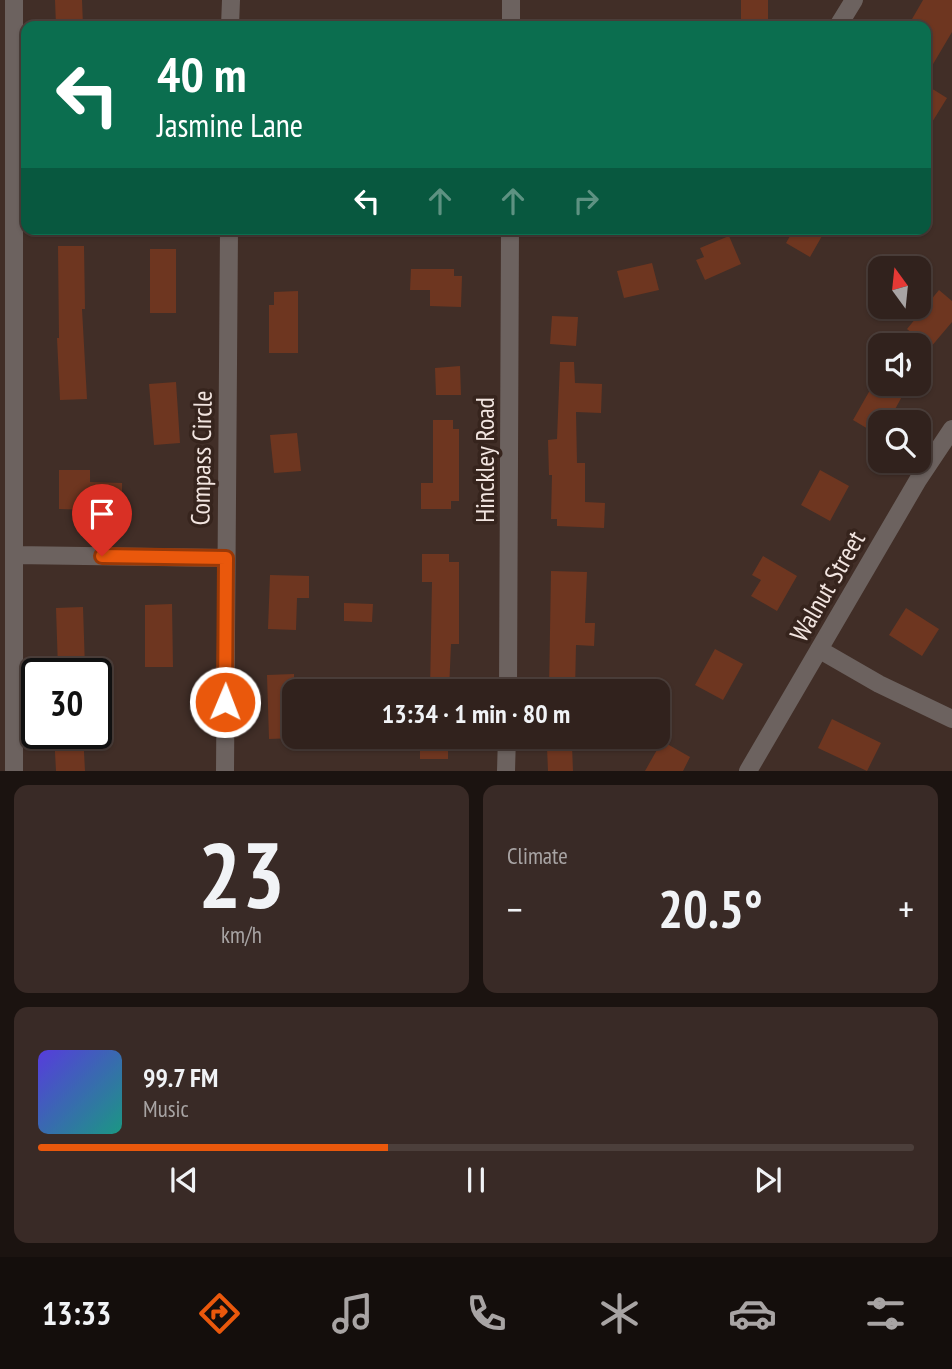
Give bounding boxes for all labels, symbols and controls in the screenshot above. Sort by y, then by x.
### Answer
text: 40 m [157,42,246,106]
icon: left [42,49,133,140]
text: Jasmine Lane [157,104,303,146]
icon: left [348,182,386,220]
icon: ahead [421,182,459,220]
icon: ahead [494,182,532,220]
icon: right [567,182,605,220]
north arrow [868,256,931,318]
map controls [868,256,931,473]
button: sound [868,333,931,396]
street label: Compass Circle [183,390,219,526]
street label: Hinckley Road [468,397,501,523]
button: search [868,410,931,473]
pin [72,484,132,556]
icon: arrive [83,495,121,533]
street label: Walnut Street [782,525,872,647]
speed limit sign: 30 [21,658,112,749]
position arrow [188,665,262,739]
text: 13:34 · 1 min · 80 m [382,697,570,730]
text: 23 [198,815,285,933]
text: Climate [507,841,568,870]
text: 20.5° [658,875,763,942]
text: − [507,884,523,933]
text: + [898,884,914,933]
text: km/h [221,920,262,949]
text: 99.7 FM [143,1061,218,1094]
text: Music [143,1094,189,1123]
icon: previous [165,1161,203,1199]
icon: pause [457,1161,495,1199]
icon: next [749,1161,787,1199]
icon: directions [195,1289,244,1338]
icon: music [328,1289,377,1338]
icon: phone [462,1289,511,1338]
icon: climate [595,1289,644,1338]
icon: car [728,1289,777,1338]
icon: filters [861,1289,910,1338]
text: 13:33 [42,1292,111,1334]

